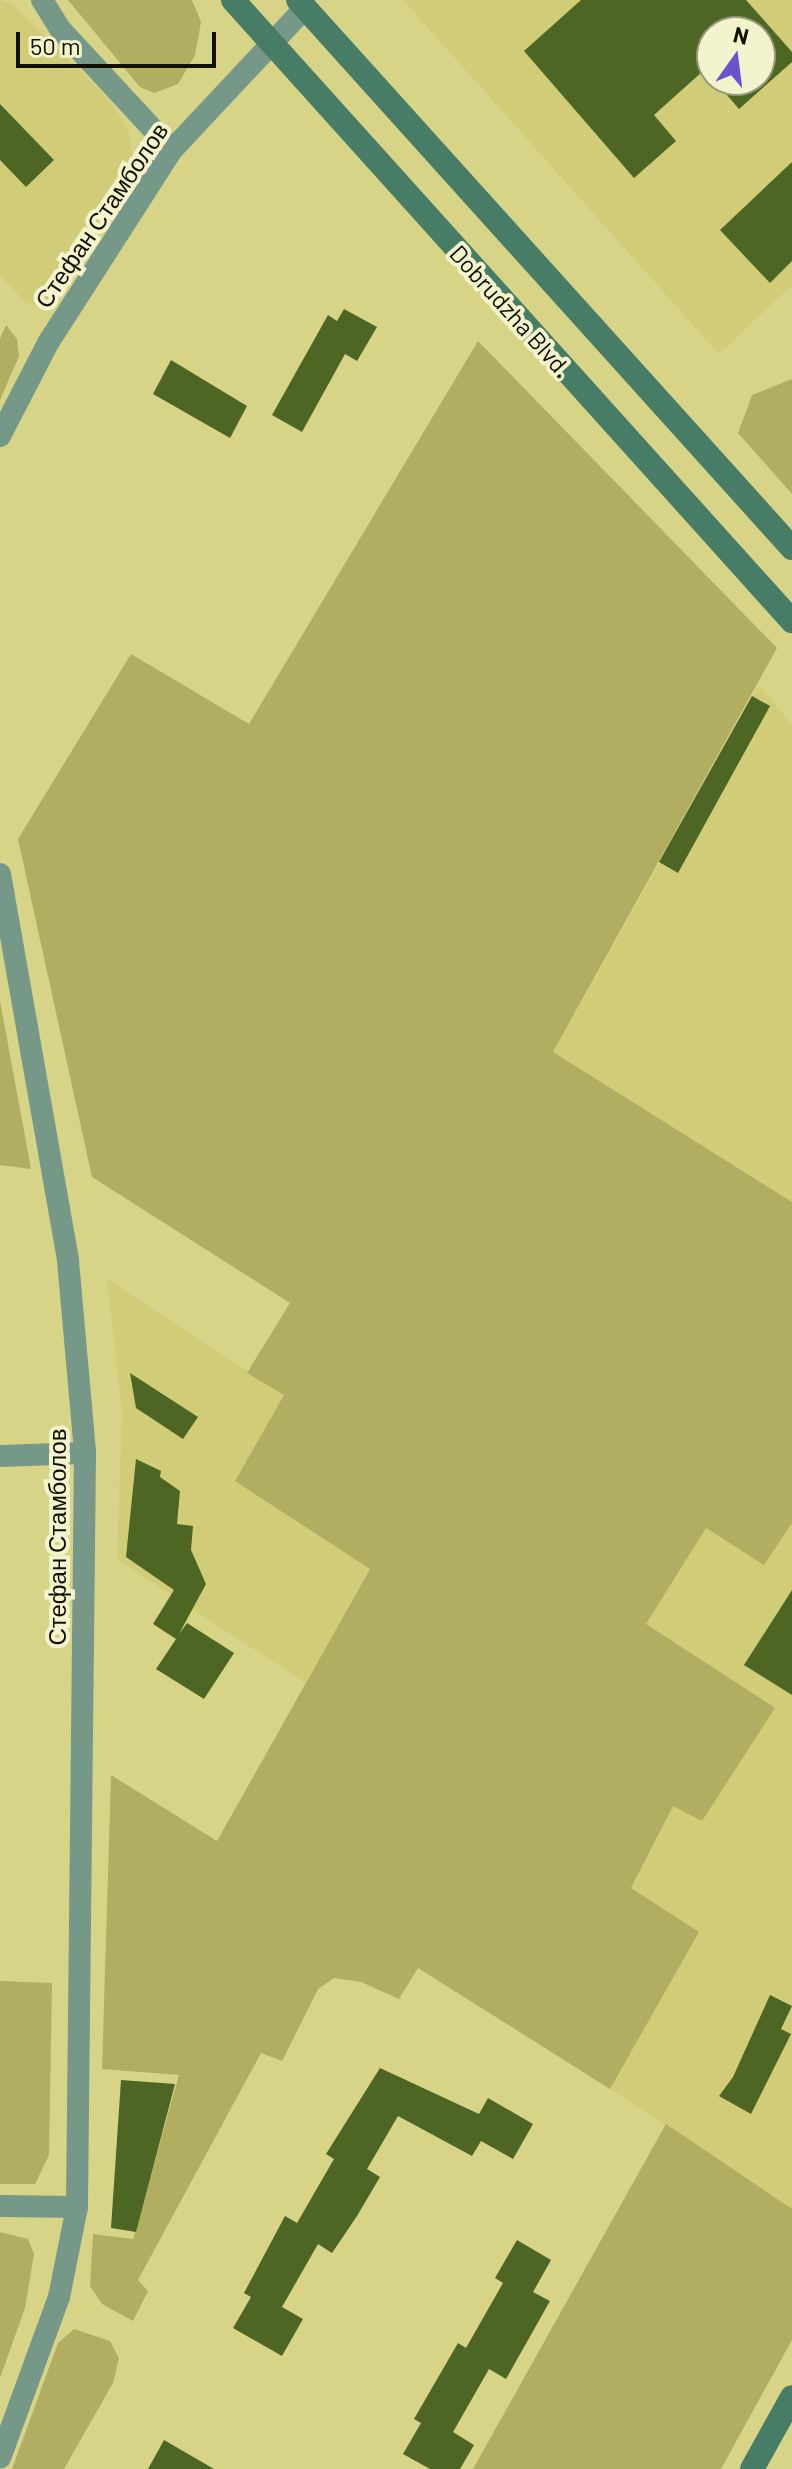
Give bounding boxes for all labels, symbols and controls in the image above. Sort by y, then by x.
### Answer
scale bar [20,16,220,66]
north arrow [696,16,776,96]
text: N [731,20,752,49]
text: 50 m [30,31,81,60]
street label: Стефан Стамболов [28,117,174,313]
street label: Dobrudzha Blvd. [444,239,578,383]
street label: Стефан Стамболов [43,1428,71,1646]

